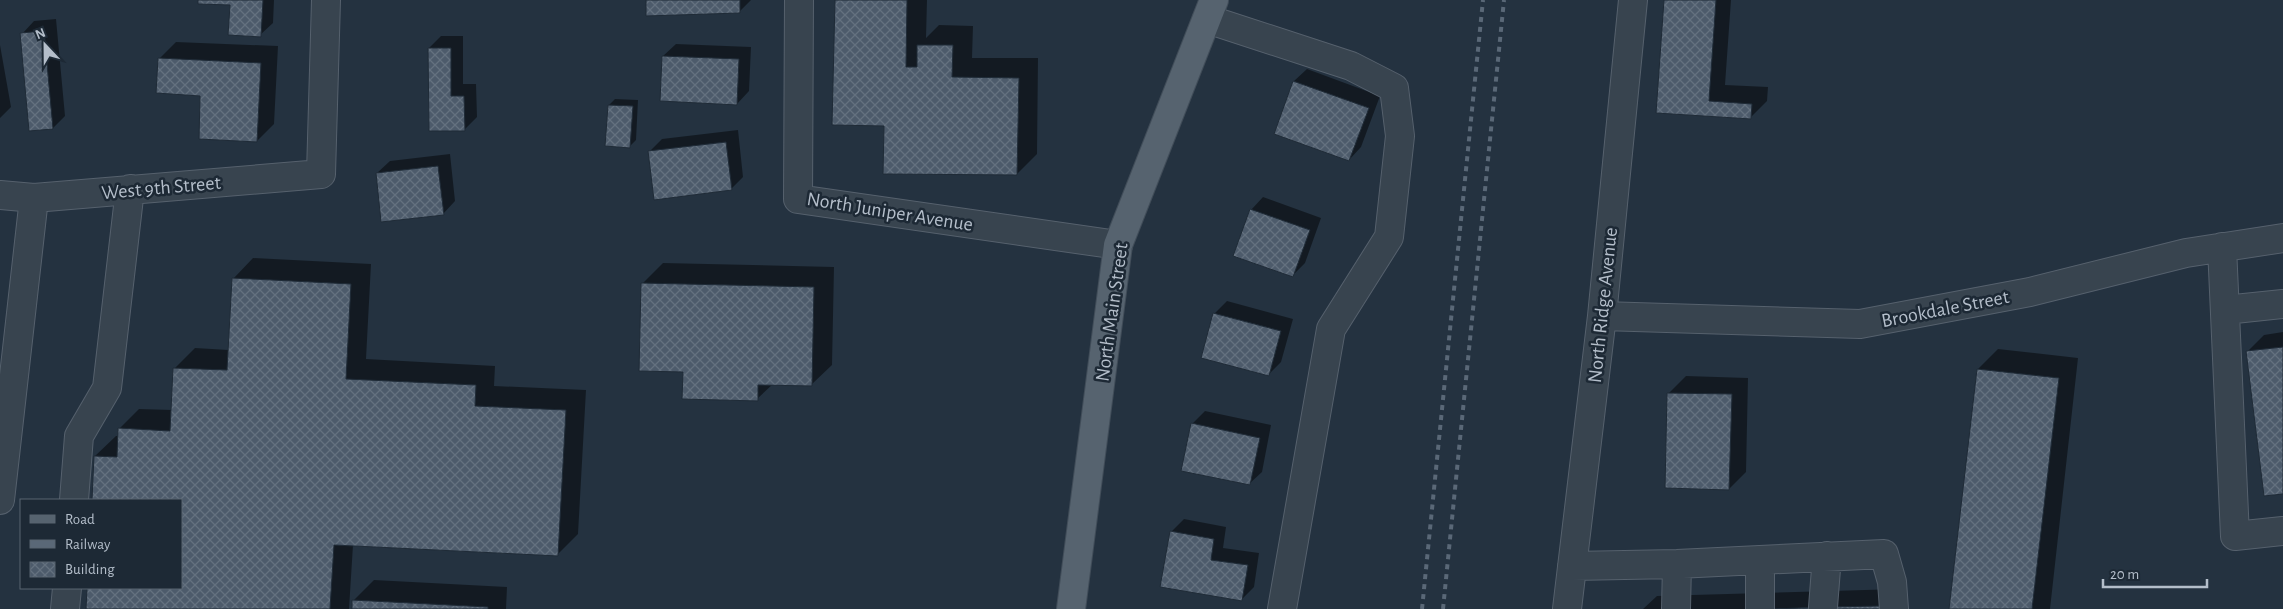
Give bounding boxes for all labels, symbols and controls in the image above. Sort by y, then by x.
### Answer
north arrow [20,20,70,70]
text: N [33,26,48,42]
street label: West 9th Street [101,173,222,203]
street label: North Juniper Avenue [805,189,974,235]
street label: North Ridge Avenue [1585,226,1621,384]
street label: North Main Street [1092,241,1132,383]
street label: Brookdale Street [1880,287,2011,331]
legend [20,499,182,589]
text: Road [65,512,95,527]
text: Railway [65,537,111,552]
scale bar [2103,556,2207,588]
text: Building [65,562,115,577]
text: 20 m [2110,567,2139,582]

